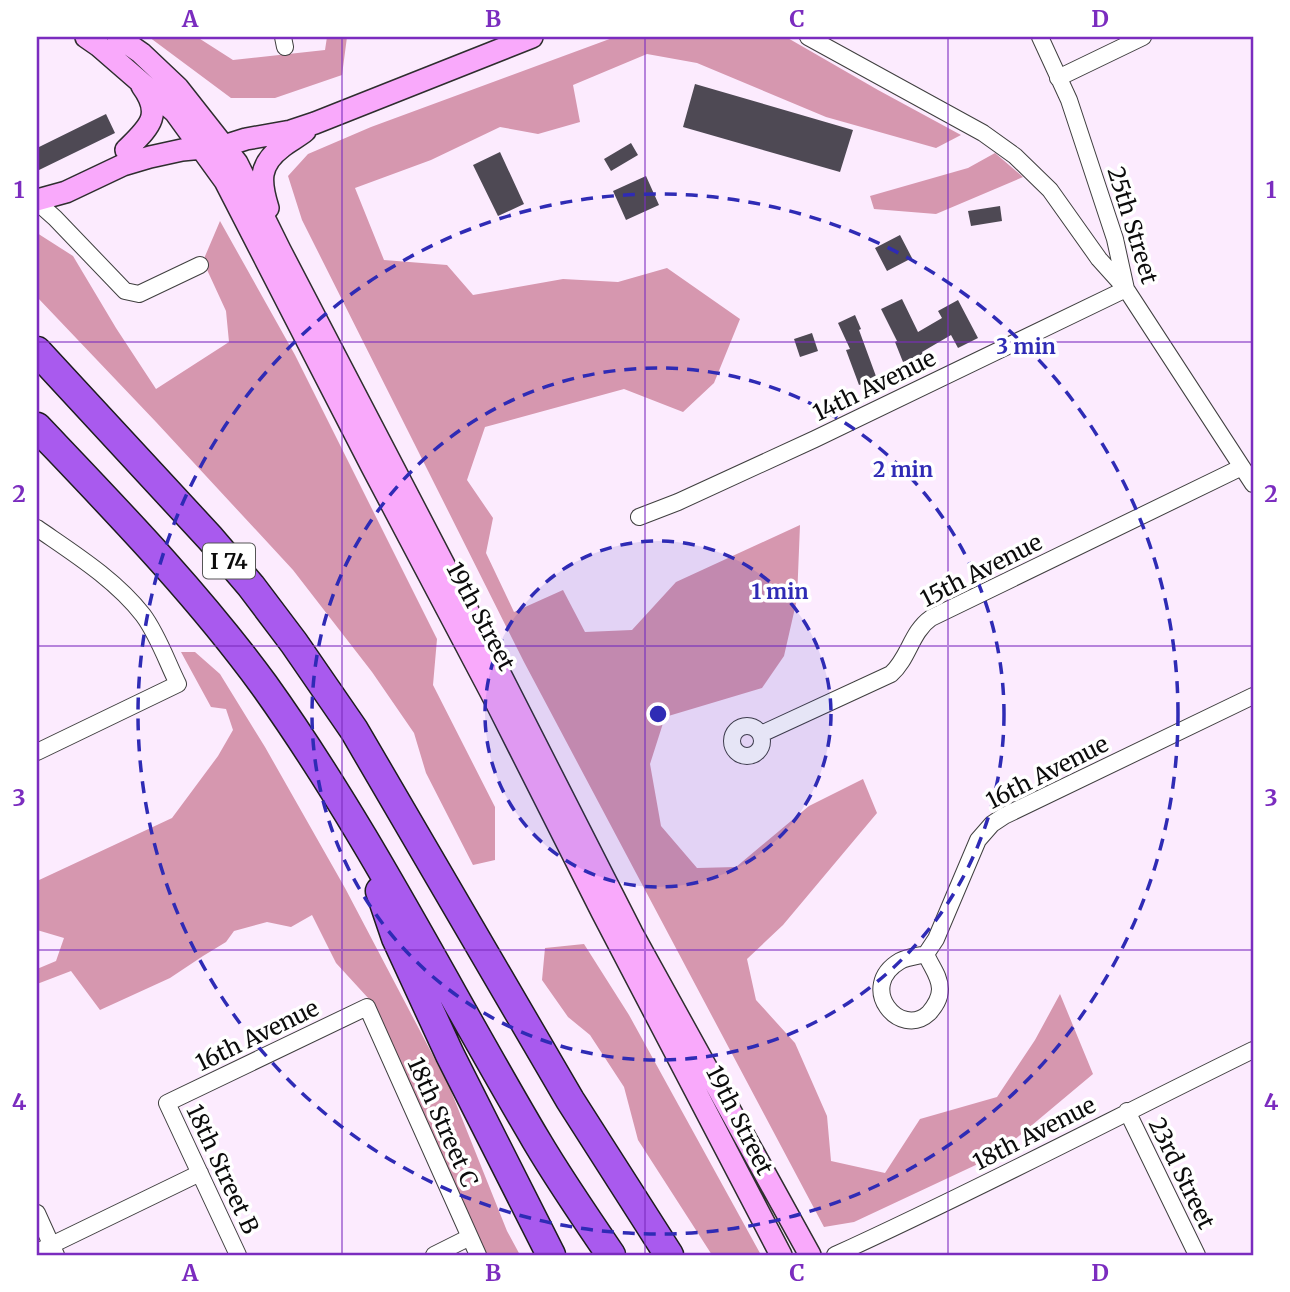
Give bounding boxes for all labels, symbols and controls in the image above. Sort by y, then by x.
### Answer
text: A [181,4,199,33]
text: B [485,4,501,33]
text: C [789,4,805,33]
text: D [1091,4,1109,33]
street label: 25th Street [1101,163,1165,287]
text: 1 [14,175,25,204]
text: 1 [1266,175,1277,204]
text: 3 min [996,333,1056,360]
street label: 14th Avenue [808,343,940,427]
text: 2 min [873,456,933,483]
text: 2 [12,479,26,508]
text: 2 [1264,479,1278,508]
street label: 15th Avenue [915,527,1047,613]
road number: I 74 [203,544,255,578]
street label: 19th Street [440,557,522,675]
text: 1 min [751,578,809,605]
centre of rings [646,702,670,726]
street label: 16th Avenue [981,729,1113,815]
text: 3 [12,783,26,812]
text: 3 [1264,783,1278,812]
street label: 16th Avenue [191,993,323,1077]
street label: 18th Street C [401,1053,485,1191]
street label: 19th Street [700,1061,780,1179]
text: 4 [12,1087,27,1116]
text: 4 [1264,1087,1279,1116]
street label: 18th Avenue [968,1090,1100,1176]
street label: 18th Street B [180,1100,266,1238]
street label: 23rd Street [1143,1113,1221,1233]
text: A [181,1258,199,1287]
text: B [485,1258,501,1287]
text: C [789,1258,805,1287]
text: D [1091,1258,1109,1287]

